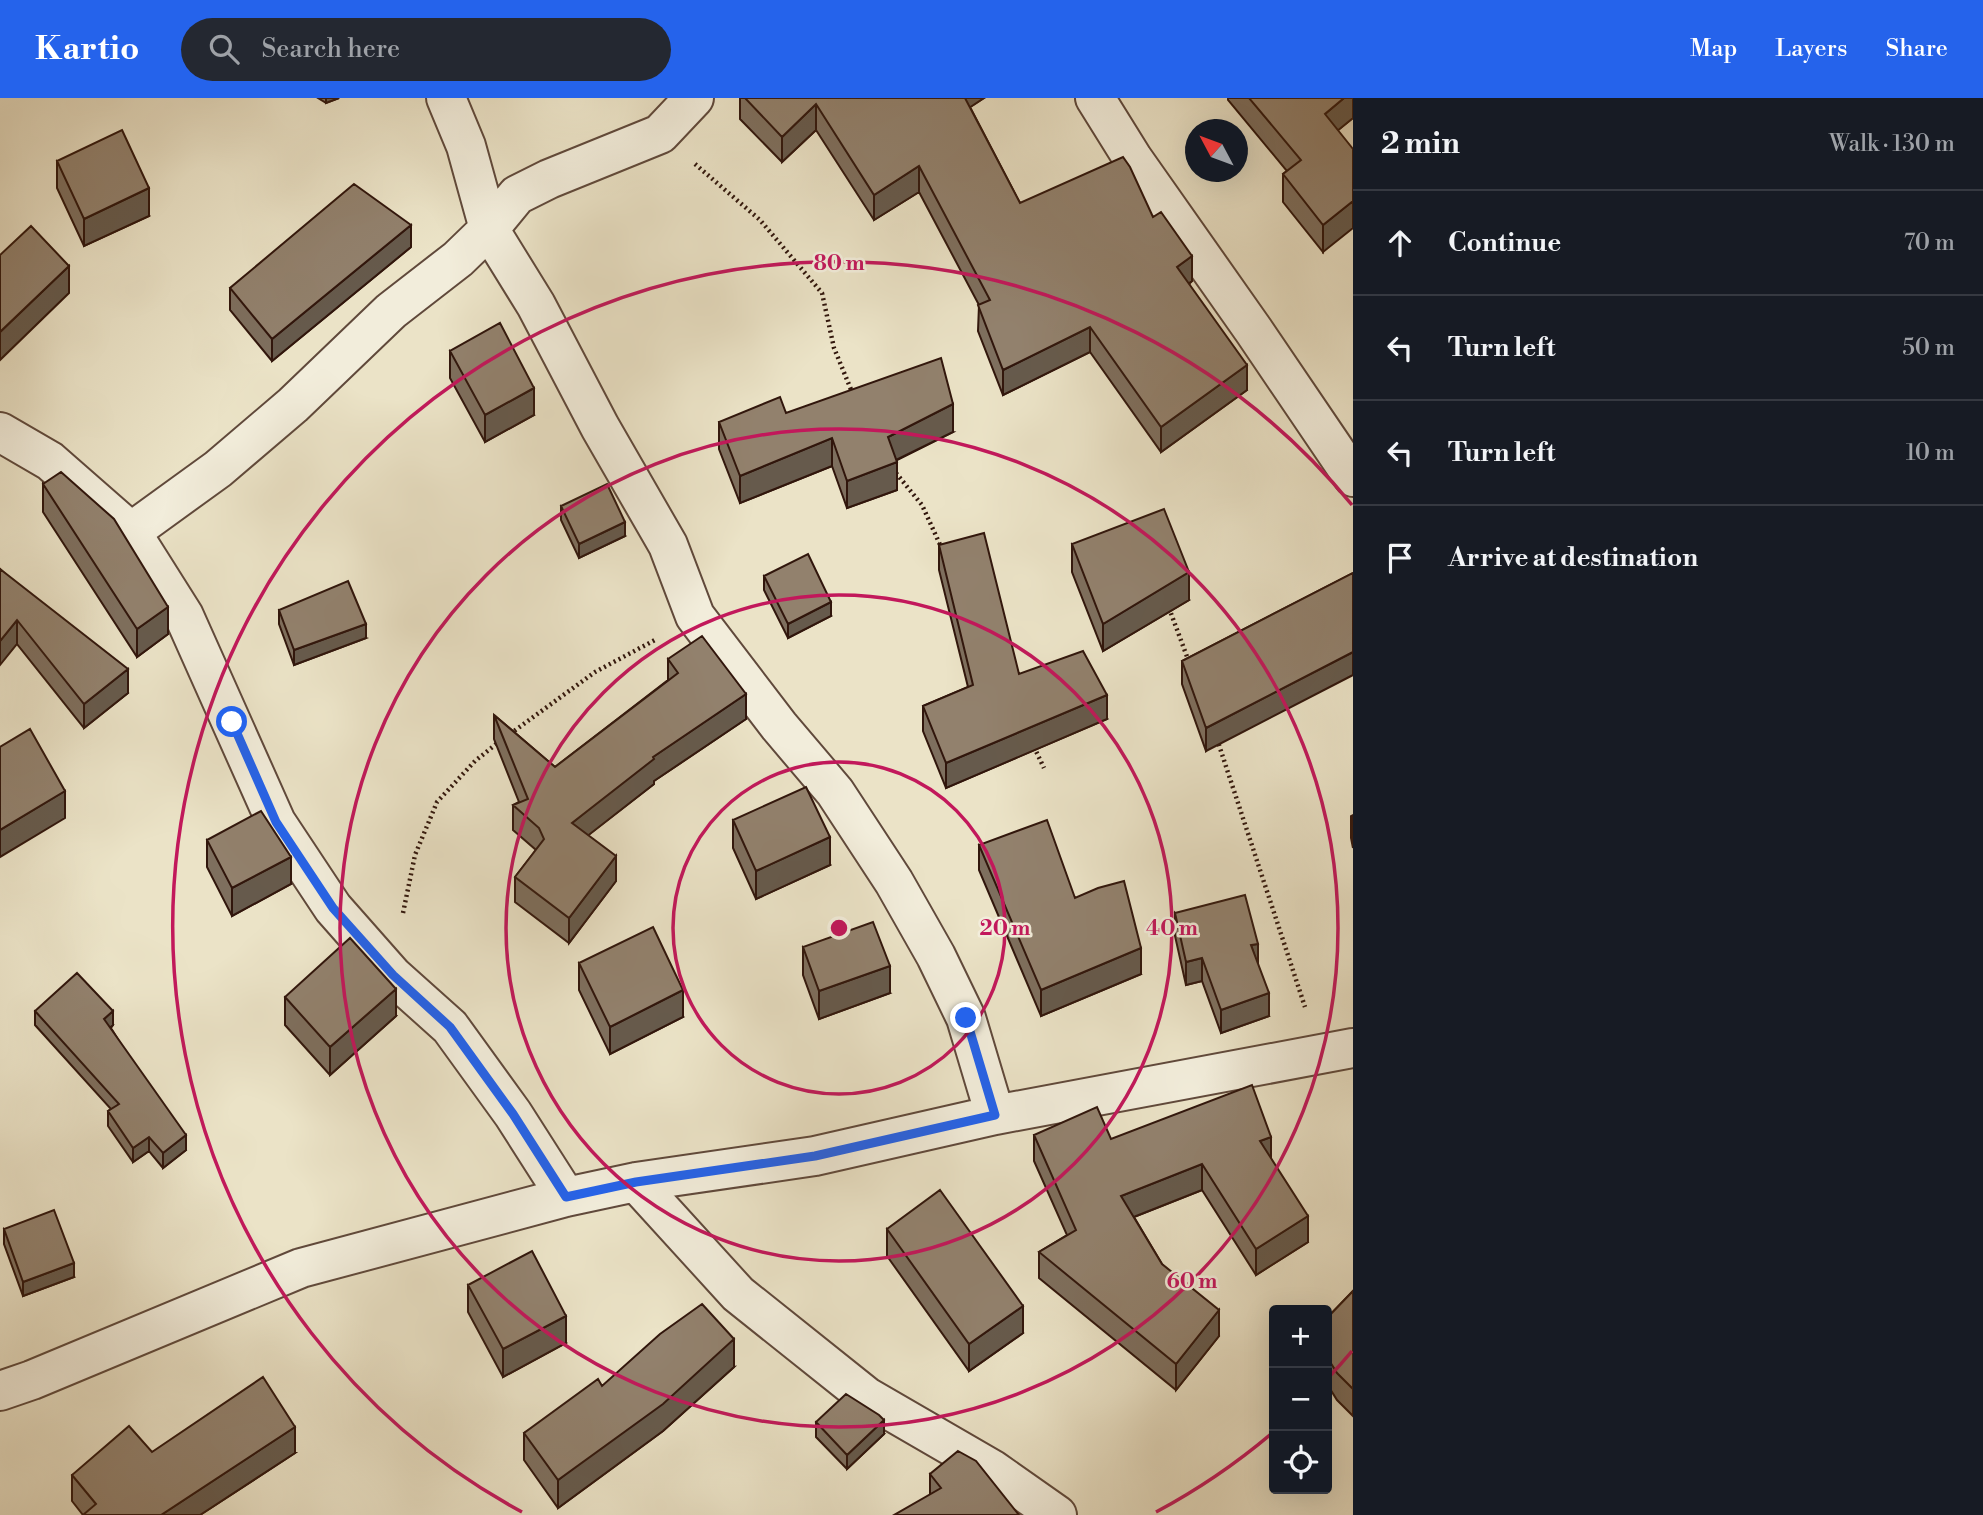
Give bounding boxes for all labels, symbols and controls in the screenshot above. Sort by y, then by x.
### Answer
search box [181,18,671,81]
text: Kartio [35,29,139,70]
icon: search [205,30,243,68]
text: Search here [261,33,400,65]
text: Map [1690,34,1737,64]
text: Layers [1775,34,1847,64]
text: Share [1885,34,1948,64]
north arrow [1185,119,1248,182]
text: 2 min [1381,125,1460,163]
text: Walk · 130 m [1829,130,1955,158]
icon: ahead [1381,224,1419,262]
text: Continue [1448,227,1561,259]
text: 70 m [1904,229,1955,257]
text: 80 m [813,251,865,277]
icon: left [1381,329,1419,367]
text: Turn left [1448,332,1556,364]
text: 50 m [1902,334,1955,362]
icon: left [1381,434,1419,472]
text: Turn left [1448,437,1556,469]
text: 10 m [1906,439,1955,467]
icon: arrive [1381,539,1419,577]
text: Arrive at destination [1448,542,1698,574]
route start [216,706,247,737]
centre of rings [827,916,851,940]
text: 20 m [980,916,1030,942]
text: 40 m [1146,916,1198,942]
route end [950,1002,981,1033]
text: 60 m [1167,1269,1217,1295]
map controls [1269,1305,1332,1494]
button: + [1269,1305,1332,1368]
button: − [1269,1368,1332,1431]
button: locate [1269,1431,1332,1494]

